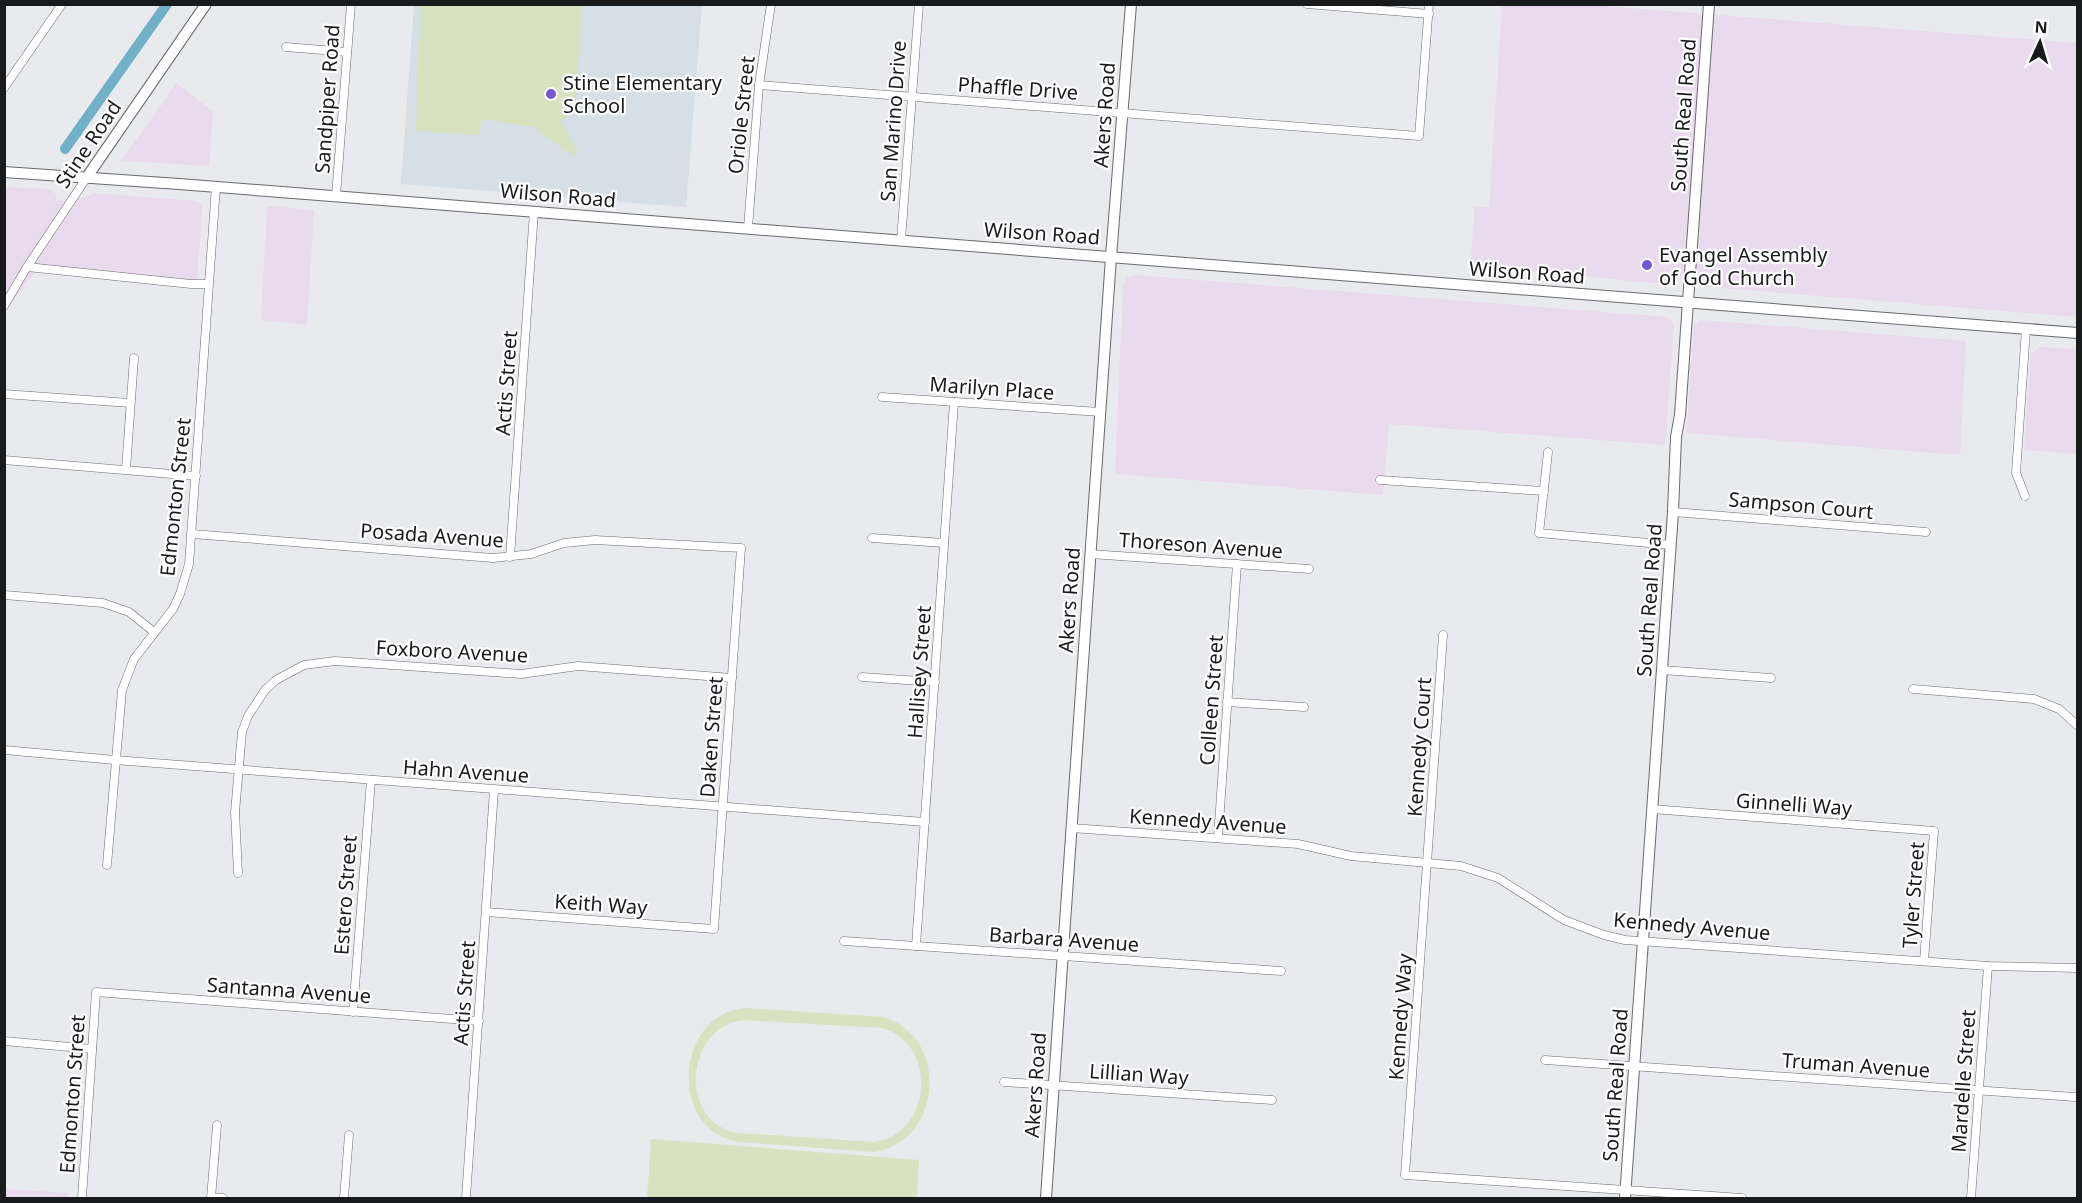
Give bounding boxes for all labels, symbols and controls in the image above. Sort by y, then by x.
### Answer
north arrow [2010,12,2070,72]
text: N [2034,16,2048,38]
street label: Sandpiper Road [308,24,346,174]
street label: South Real Road [1664,37,1702,193]
street label: San Marino Drive [874,39,912,203]
street label: Oriole Street [721,55,761,175]
street label: Akers Road [1087,61,1121,169]
place label: Stine Elementary School [563,69,723,119]
street label: Phaffle Drive [957,70,1079,106]
marker: Stine Elementary School [544,87,558,101]
street label: Stine Road [49,95,127,193]
street label: Wilson Road [499,176,617,214]
street label: Wilson Road [983,215,1101,251]
place label: Evangel Assembly of God Church [1659,241,1828,291]
street label: Wilson Road [1468,254,1586,290]
marker: Evangel Assembly of God Church [1640,258,1654,272]
street label: Actis Street [489,329,523,437]
street label: Marilyn Place [929,370,1055,406]
street label: Edmonton Street [153,416,197,578]
street label: Sampson Court [1728,485,1874,525]
street label: Posada Avenue [359,517,505,553]
street label: South Real Road [1630,522,1668,678]
street label: Thoreson Avenue [1118,526,1284,564]
street label: Akers Road [1052,546,1086,654]
street label: Hallisey Street [901,605,937,739]
street label: Foxboro Avenue [375,634,529,668]
street label: Colleen Street [1193,634,1229,766]
street label: Daken Street [693,676,729,798]
street label: Kennedy Court [1401,676,1437,818]
street label: Hahn Avenue [402,753,530,789]
street label: Ginnelli Way [1735,786,1854,822]
street label: Kennedy Avenue [1128,802,1288,840]
street label: Estero Street [327,834,363,956]
street label: Tyler Street [1896,841,1930,949]
street label: Keith Way [554,887,649,921]
street label: Kennedy Avenue [1612,906,1772,946]
street label: Barbara Avenue [988,920,1140,958]
street label: Actis Street [447,939,481,1047]
street label: Kennedy Way [1382,952,1418,1081]
street label: Santanna Avenue [206,971,372,1009]
street label: South Real Road [1596,1007,1634,1163]
street label: Mardelle Street [1945,1009,1981,1153]
street label: Edmonton Street [53,1014,91,1174]
street label: Akers Road [1018,1031,1052,1139]
street label: Truman Avenue [1781,1046,1931,1084]
street label: Lillian Way [1088,1057,1190,1091]

